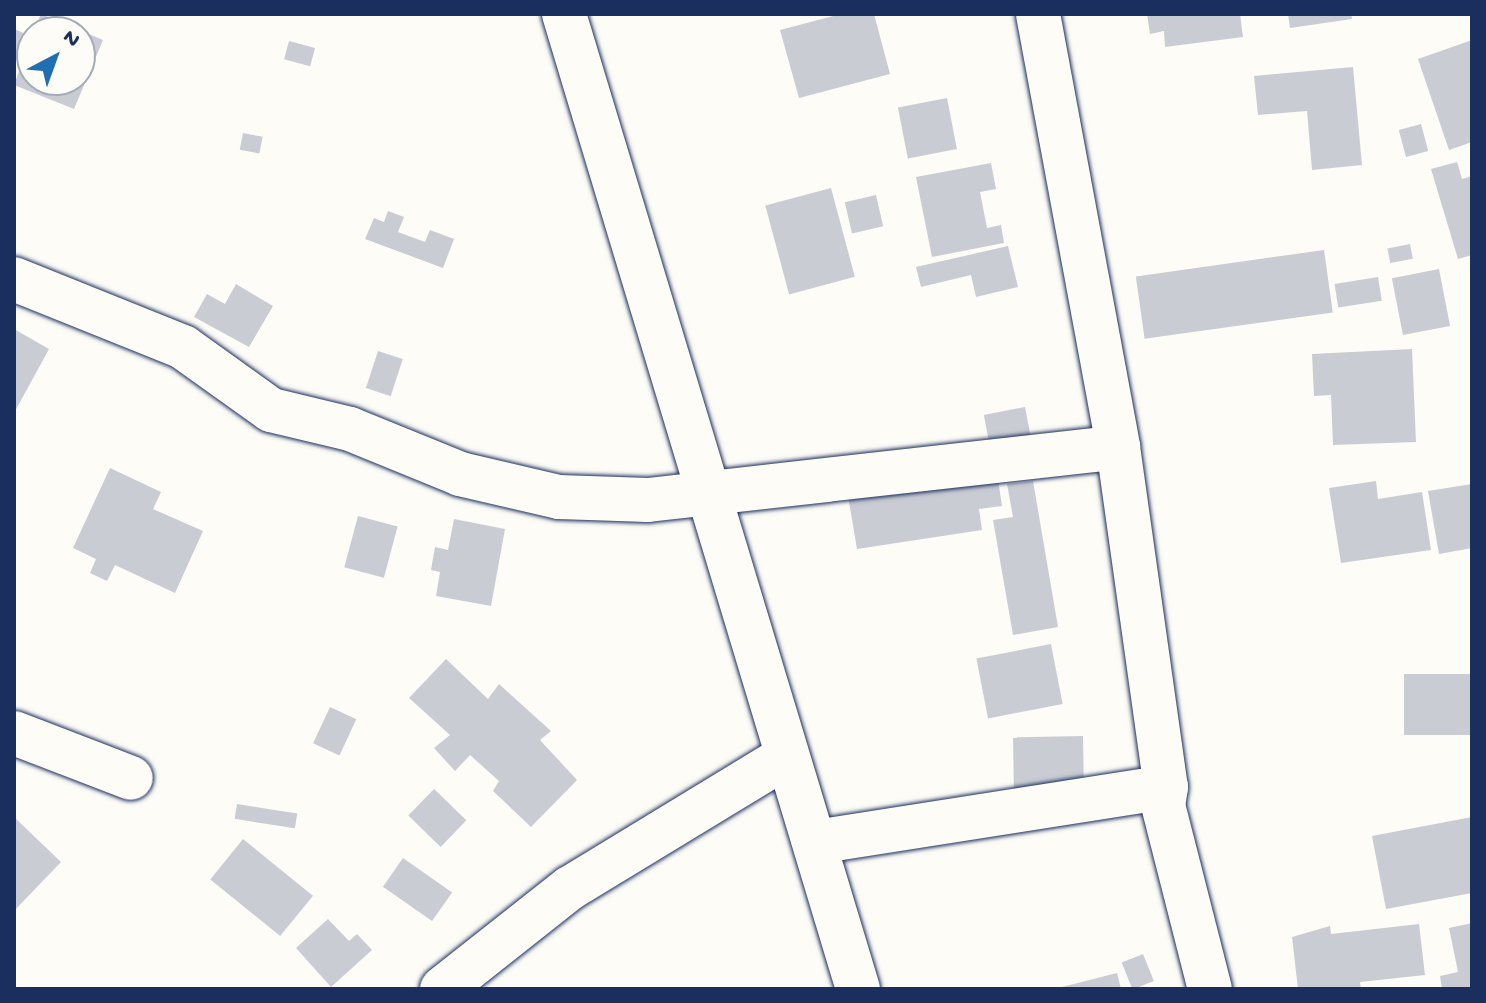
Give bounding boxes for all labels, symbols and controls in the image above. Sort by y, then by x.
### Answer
north arrow [16,16,96,96]
text: N [56,25,84,54]

